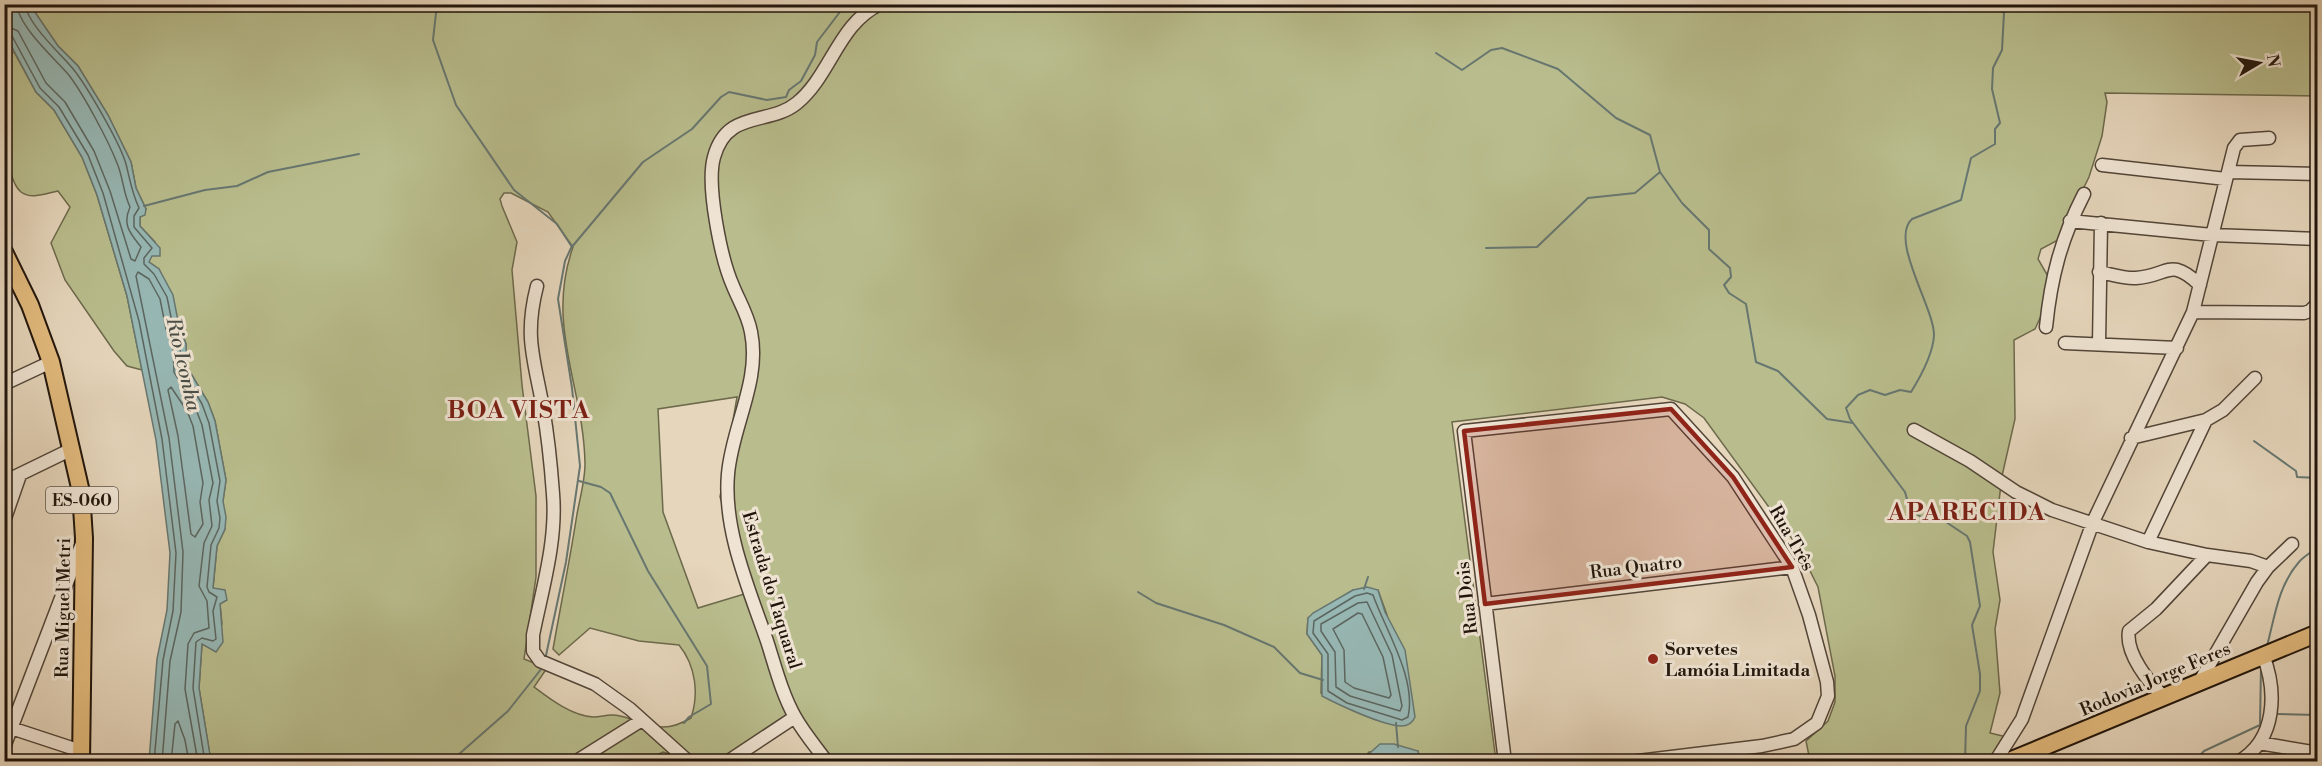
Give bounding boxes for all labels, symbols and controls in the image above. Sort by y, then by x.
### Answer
north arrow [2229,33,2289,93]
text: N [2262,53,2284,69]
water label: Rio Iconha [159,314,206,414]
district label: BOA VISTA [447,396,591,426]
road number: ES-060 [46,487,118,513]
district label: APARECIDA [1887,498,2046,528]
street label: Rua Três [1764,501,1820,575]
street label: Estrada do Taquaral [737,508,807,673]
street label: Rua Miguel Metri [51,537,76,678]
street label: Rua Quatro [1588,550,1684,585]
street label: Rua Dois [1452,560,1483,636]
street label: Rodovia Jorge Feres [2076,637,2234,722]
place label: Sorvetes Lamóia Limitada [1665,638,1810,682]
marker: Sorvetes Lamóia Limitada [1646,652,1660,666]

